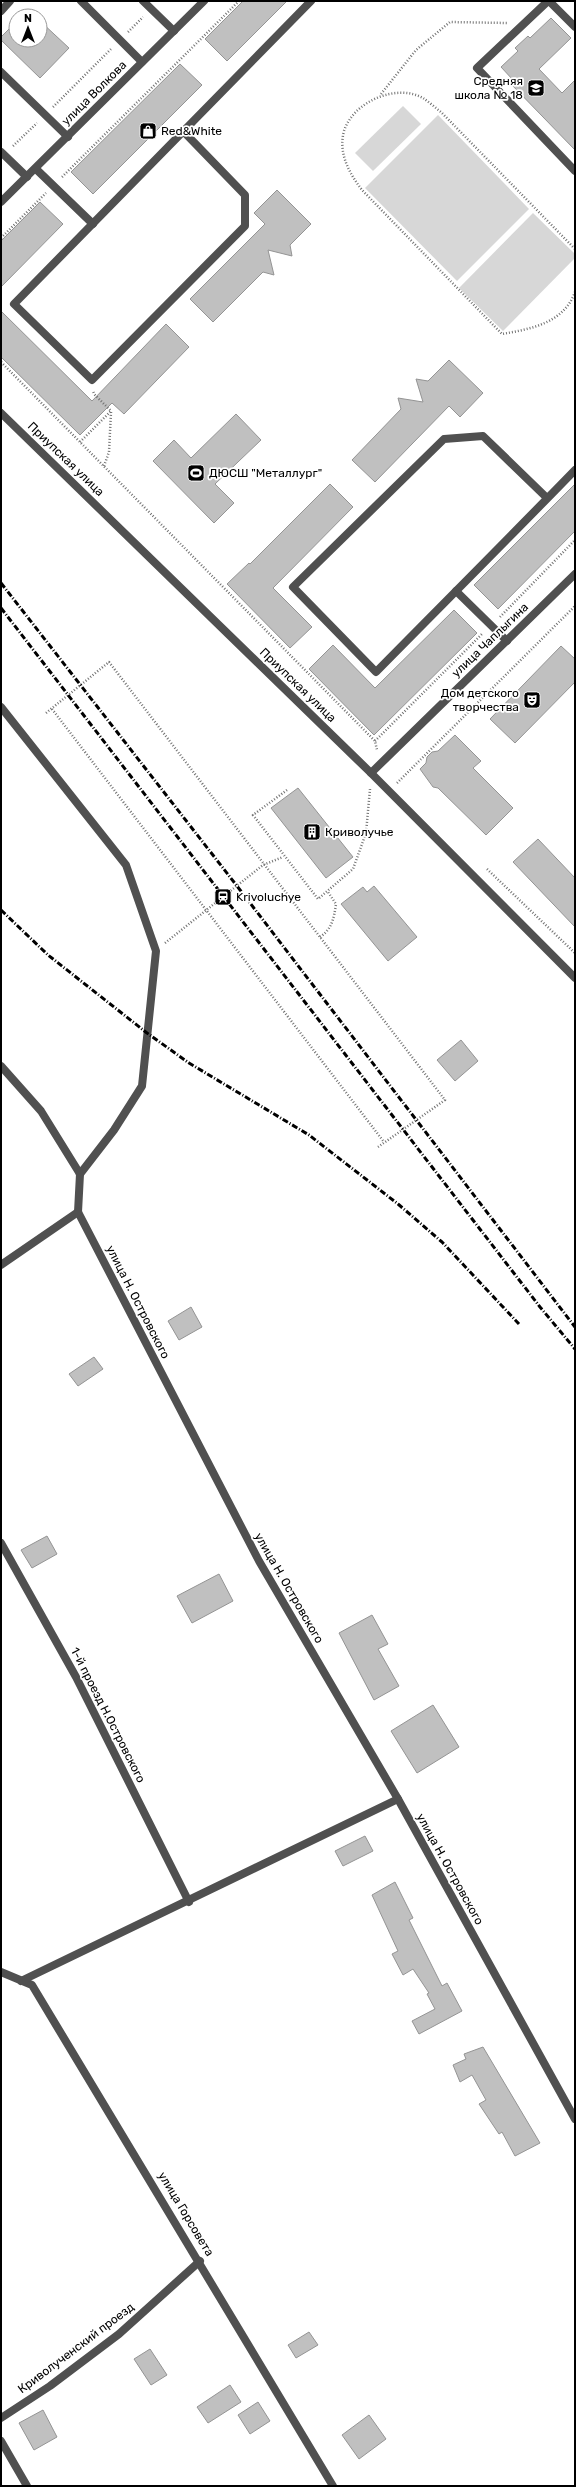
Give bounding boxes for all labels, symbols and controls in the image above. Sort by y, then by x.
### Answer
north arrow [8,8,48,48]
text: N [24,12,32,25]
street label: улица Волкова [59,58,129,128]
place label: Средняя школа № 18 [455,74,523,102]
school or university icon: Средняя школа № 18 [526,78,546,98]
shop icon: Red&White [138,121,158,141]
place label: Red&White [161,124,222,138]
street label: Приупская улица [25,419,107,499]
sports icon: ДЮСШ "Металлург" [186,463,206,483]
place label: ДЮСШ "Металлург" [209,466,322,480]
street label: улица Чаплыгина [449,600,531,680]
street label: Приупская улица [257,645,339,725]
place label: Дом детского творчества [441,686,519,714]
theatre icon: Дом детского творчества [522,690,542,710]
building icon: Криволучье [302,822,322,842]
place label: Криволучье [325,825,394,839]
station icon: Krivoluchye [213,887,233,907]
place label: Krivoluchye [236,890,301,904]
street label: улица Н. Островского [103,1243,173,1361]
street label: улица Н. Островского [252,1530,326,1646]
street label: 1-й проезд Н.Островского [68,1645,148,1785]
street label: улица Н. Островского [414,1811,487,1927]
street label: улица Горсовета [155,2169,217,2259]
street label: Криволученский проезд [15,2300,137,2396]

